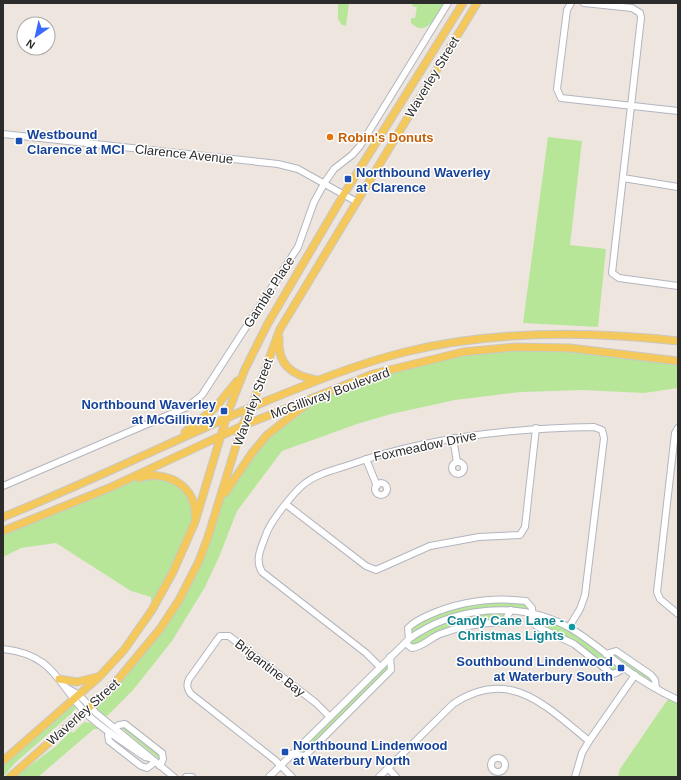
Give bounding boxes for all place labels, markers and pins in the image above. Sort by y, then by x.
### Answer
place label: Westbound Clarence at MCI [27,127,125,157]
place label: Robin's Donuts [338,130,434,145]
marker: Robin's Donuts [325,132,335,142]
marker: Westbound Clarence at MCI [14,136,24,146]
place label: Northbound Waverley at Clarence [356,165,491,195]
marker: Northbound Waverley at Clarence [343,174,353,184]
place label: Northbound Waverley at McGillivray [81,397,217,427]
marker: Northbound Waverley at McGillivray [219,406,229,416]
place label: Candy Cane Lane - Christmas Lights [447,613,564,643]
marker: Candy Cane Lane - Christmas Lights [567,622,577,632]
place label: Southbound Lindenwood at Waterbury South [456,654,613,684]
marker: Southbound Lindenwood at Waterbury South [616,663,626,673]
place label: Northbound Lindenwood at Waterbury North [293,738,448,768]
marker: Northbound Lindenwood at Waterbury North [280,747,290,757]

